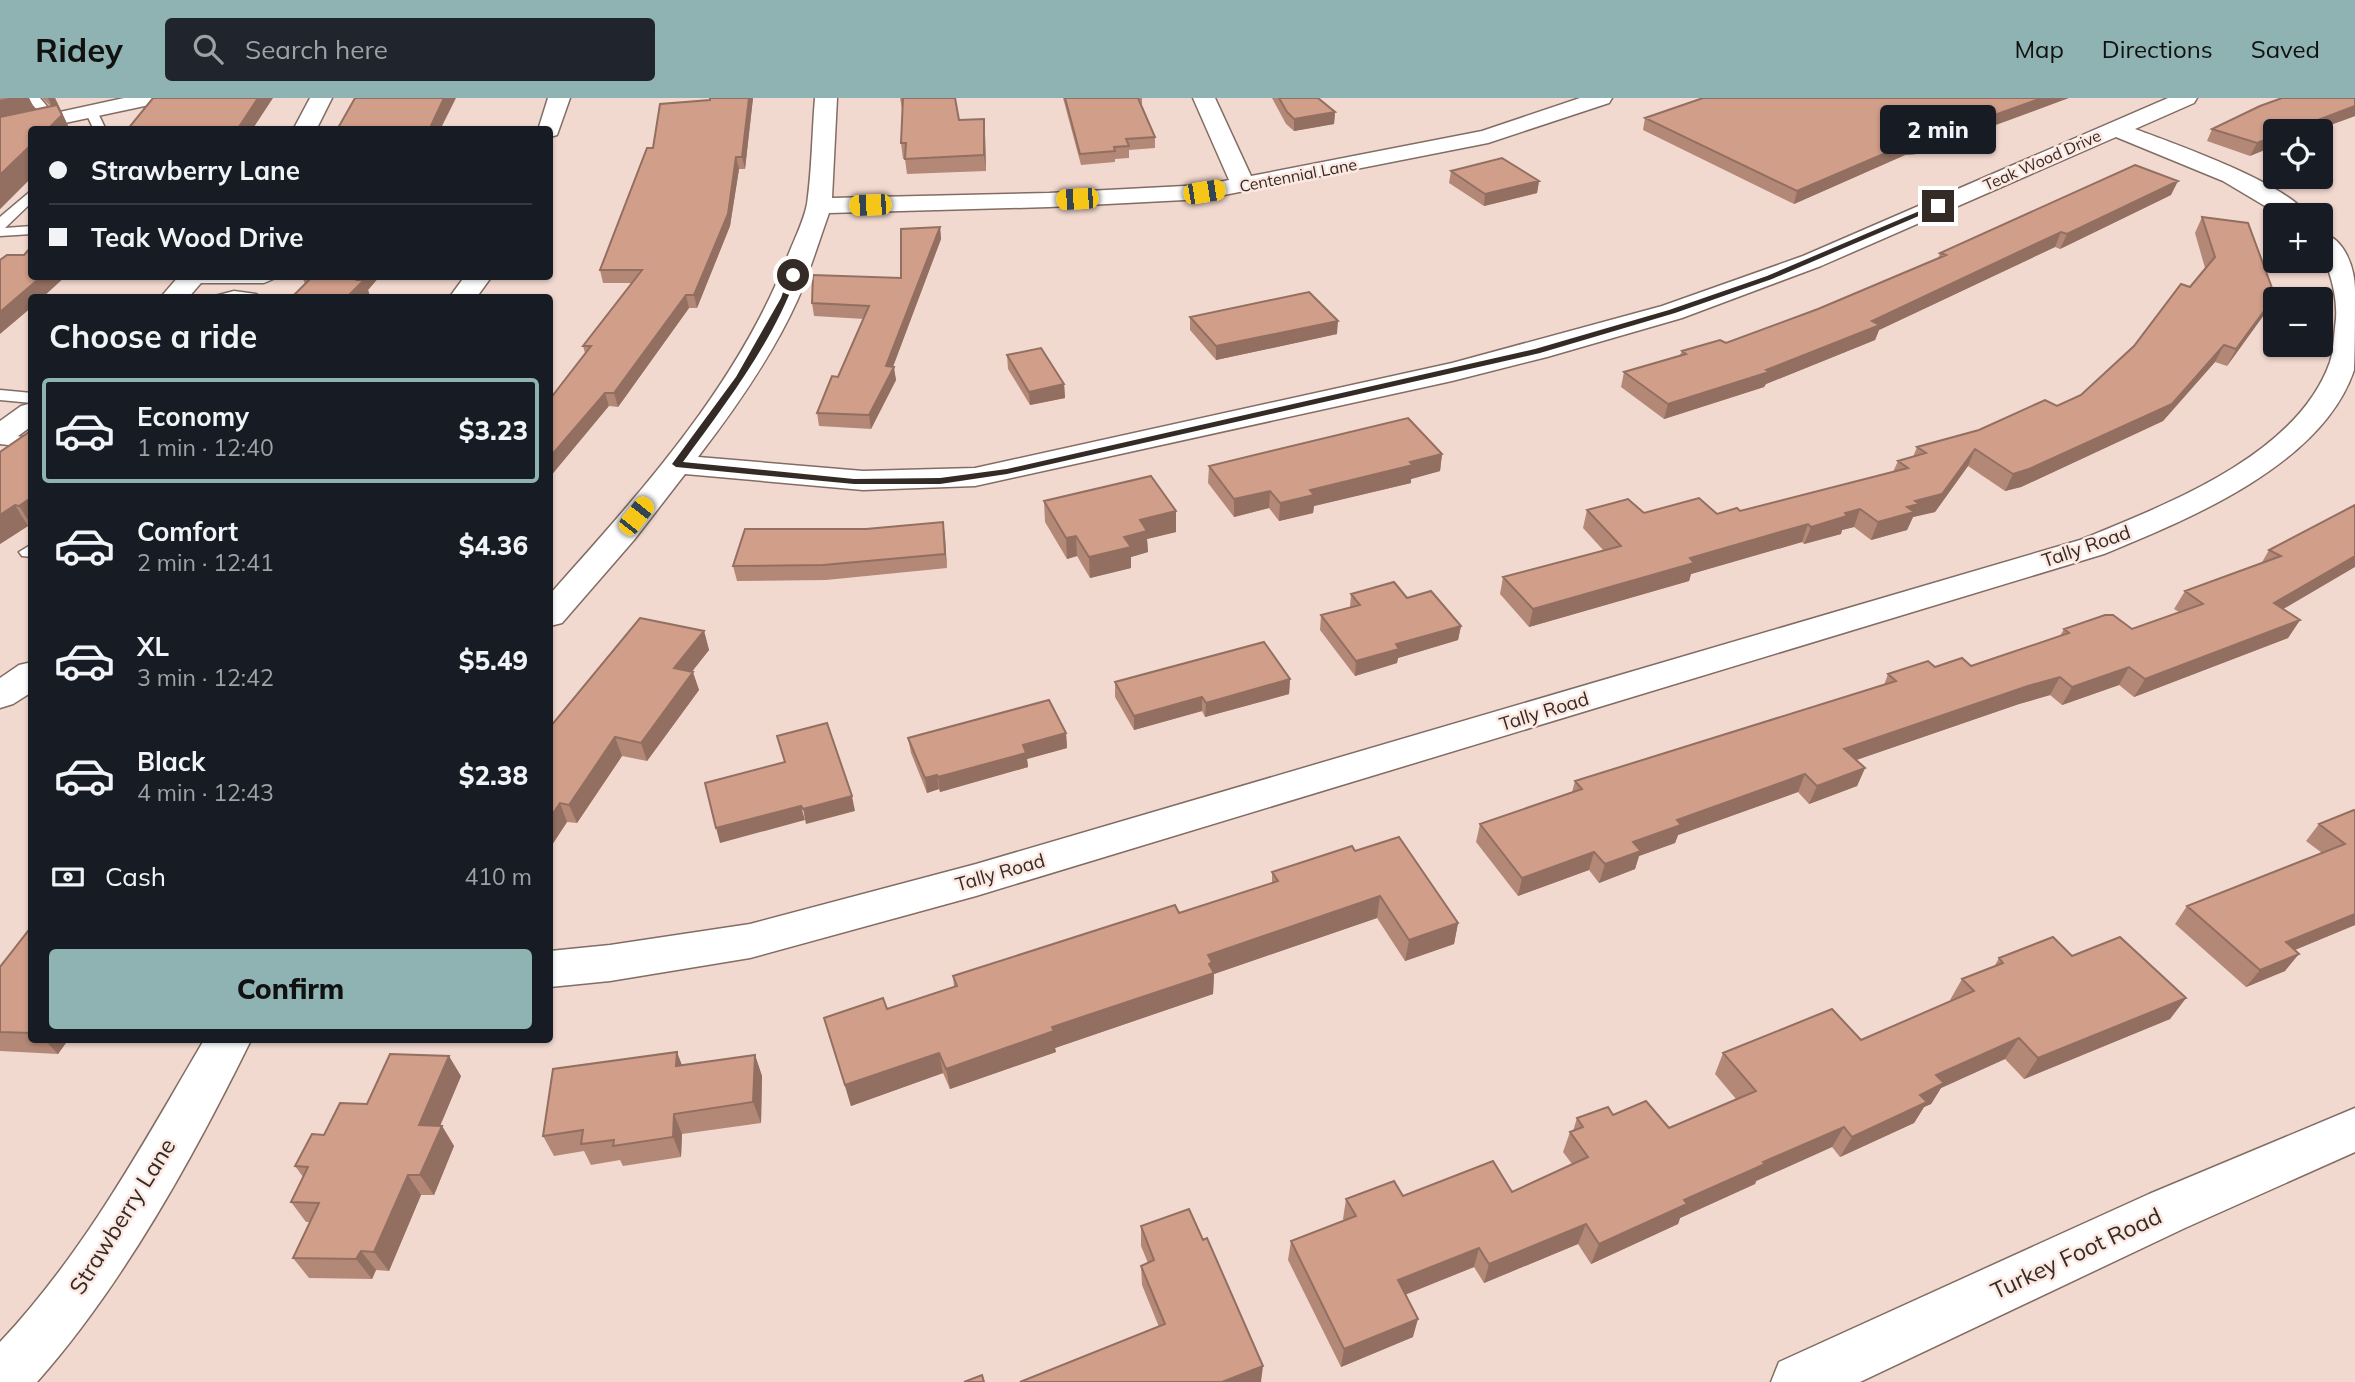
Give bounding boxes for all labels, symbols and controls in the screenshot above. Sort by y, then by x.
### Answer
search box [165,18,655,81]
text: Ridey [35,29,123,70]
icon: search [189,30,227,68]
text: Search here [245,33,388,66]
text: Map [2014,34,2064,64]
text: Directions [2102,34,2213,64]
text: Saved [2251,34,2320,64]
callout: 2 min [1880,105,1996,154]
text: 2 min [1907,115,1969,144]
map controls [2263,119,2333,357]
button: locate [2263,119,2333,189]
street label: Teak Wood Drive [1980,125,2104,195]
text: Strawberry Lane [91,154,300,187]
street label: Centennial Lane [1238,154,1358,196]
car [1182,178,1227,206]
car [1056,187,1099,211]
route end [1922,190,1954,222]
car [849,194,892,216]
button: + [2263,203,2333,273]
text: Teak Wood Drive [91,221,303,254]
route start [777,259,809,291]
button: − [2263,287,2333,357]
text: Choose a ride [49,316,257,356]
icon: car [53,399,116,462]
text: Economy [137,400,249,433]
text: $3.23 [459,414,528,447]
text: 1 min · 12:40 [137,433,274,462]
car [615,493,658,539]
icon: car [53,514,116,577]
text: Comfort [137,515,238,548]
street label: Tally Road [2039,520,2133,572]
text: $4.36 [459,529,528,562]
text: 2 min · 12:41 [137,548,274,577]
icon: car [53,629,116,692]
text: XL [137,630,169,663]
text: $5.49 [459,644,528,677]
text: 3 min · 12:42 [137,663,274,692]
street label: Tally Road [1496,686,1592,736]
icon: car [53,744,116,807]
text: Black [137,745,205,778]
text: $2.38 [459,759,528,792]
text: 4 min · 12:43 [137,778,274,807]
street label: Tally Road [952,848,1048,896]
icon: cash [49,858,87,896]
text: Cash [105,860,166,893]
text: 410 m [464,862,532,891]
button: Confirm [49,949,532,1029]
street label: Strawberry Lane [62,1133,182,1299]
street label: Turkey Foot Road [1986,1201,2166,1305]

